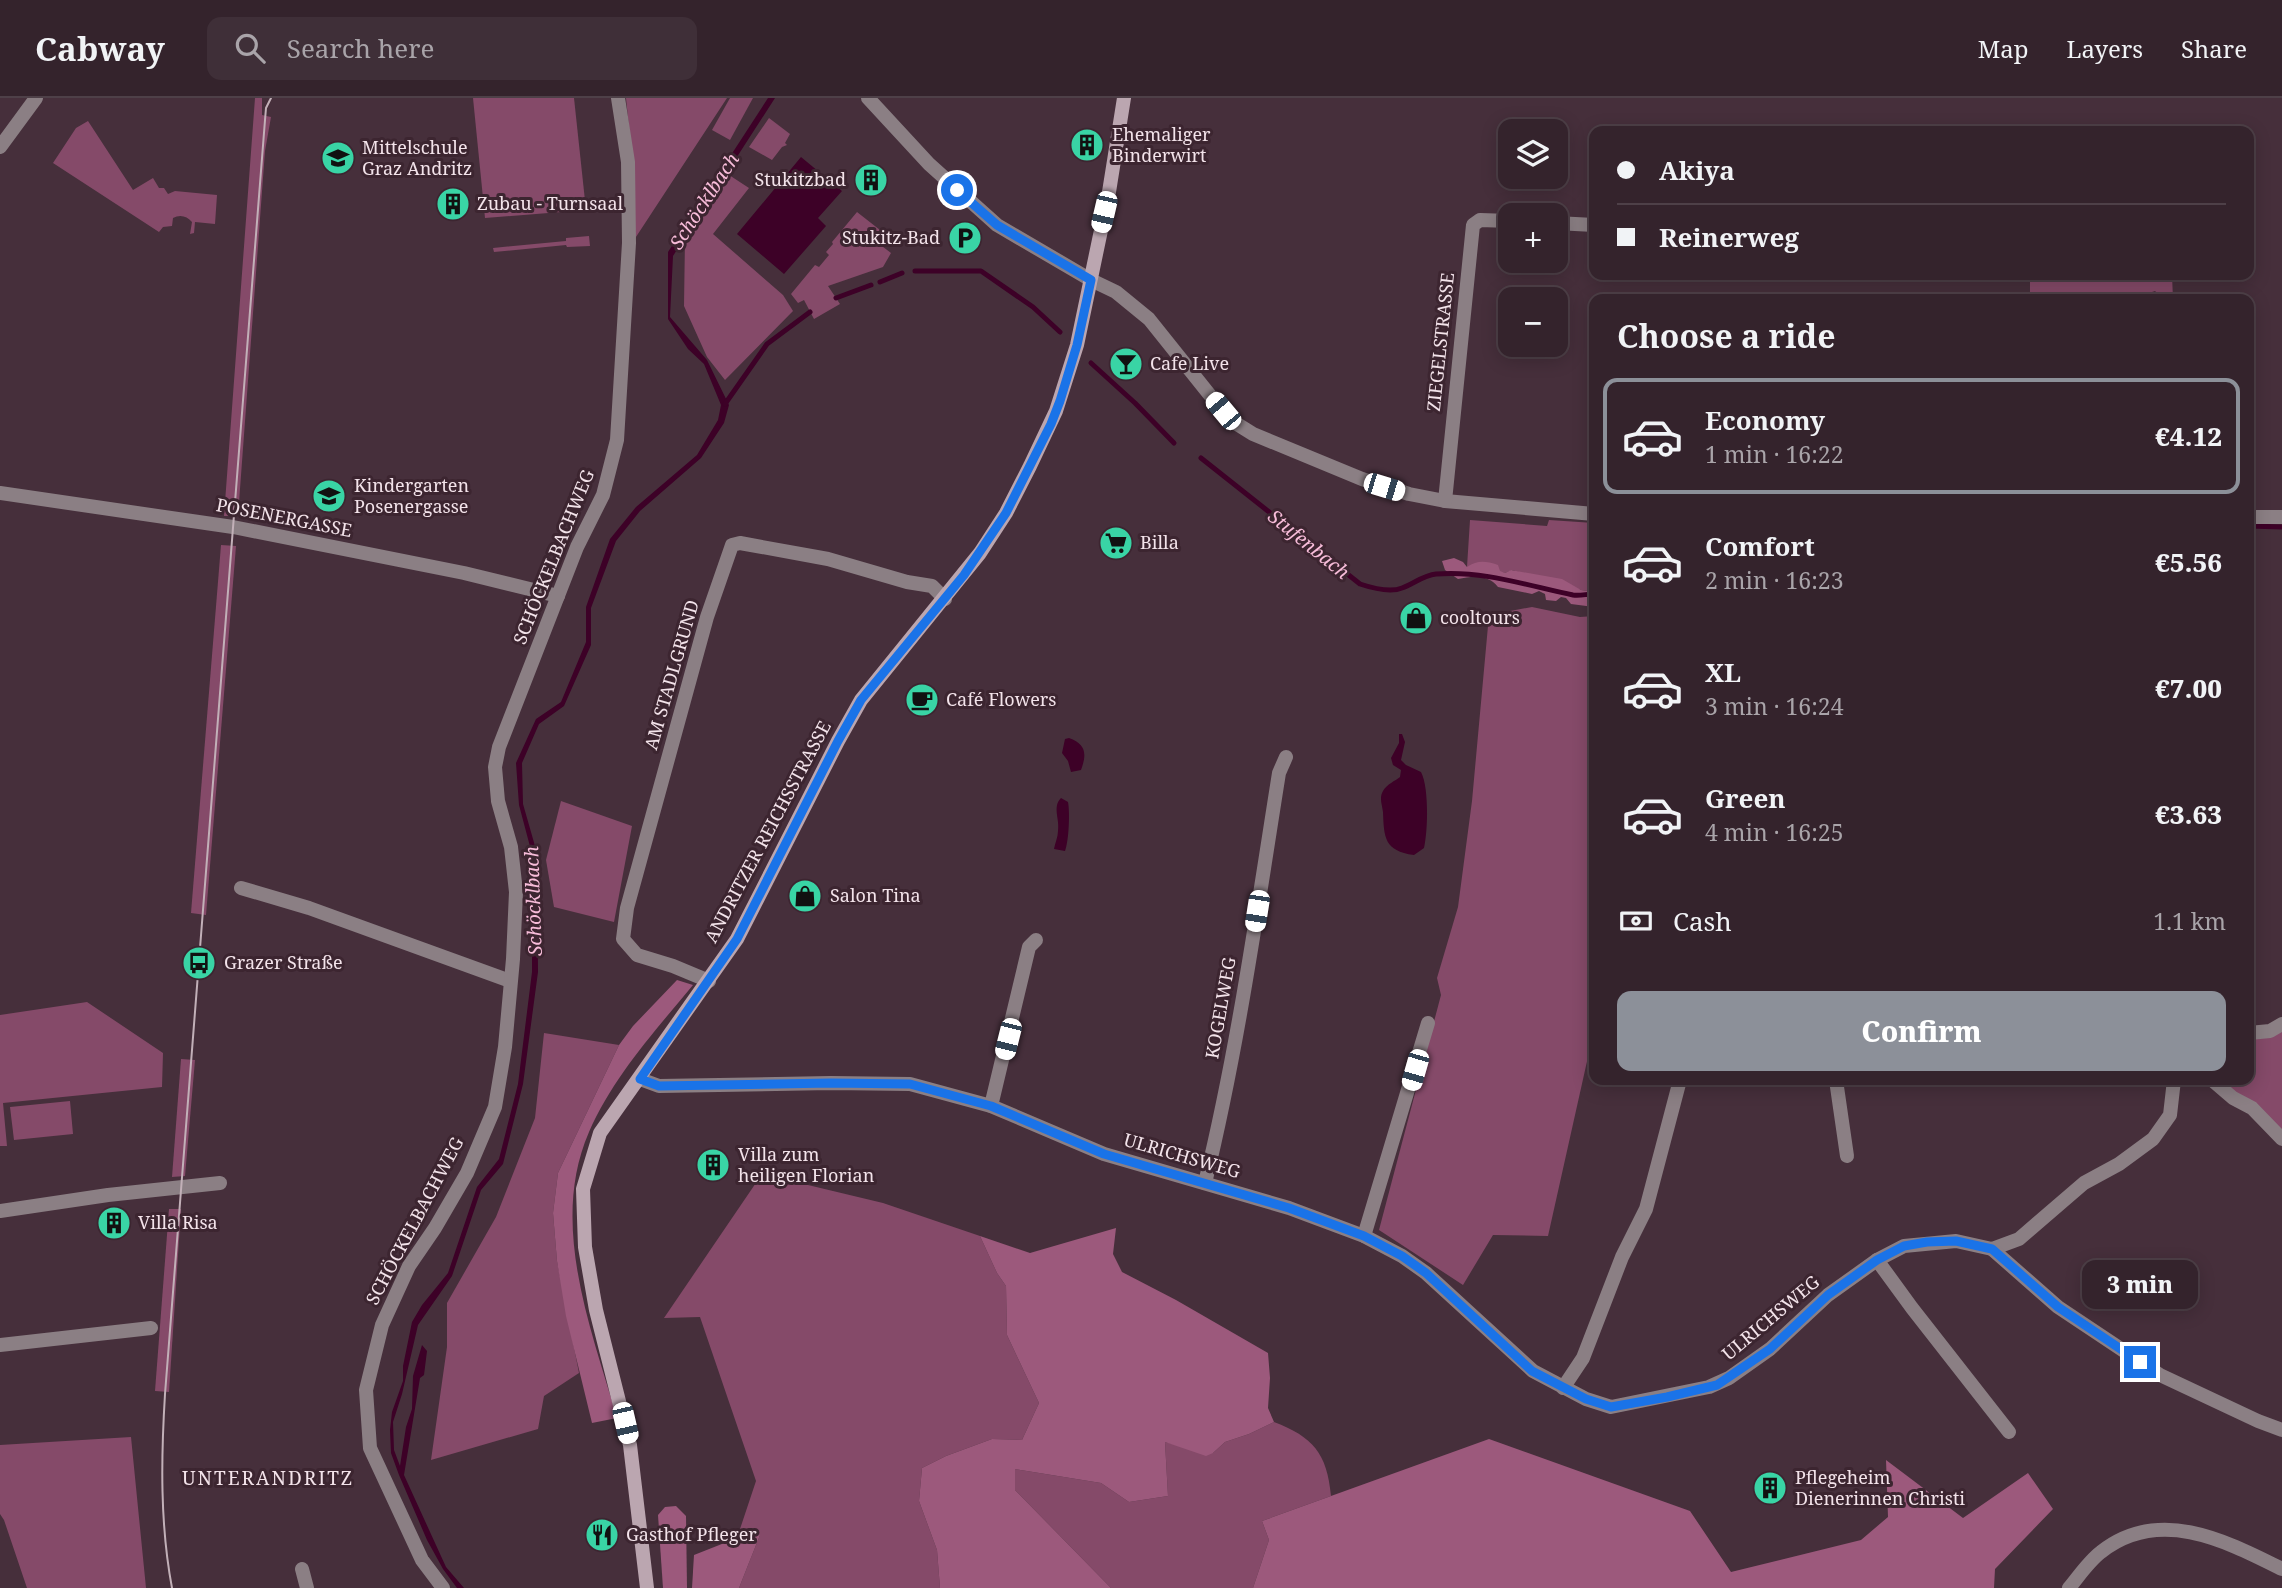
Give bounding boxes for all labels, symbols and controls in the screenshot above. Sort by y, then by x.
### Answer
search box [207,17,697,80]
text: Cabway [35,26,165,71]
icon: search [231,29,269,67]
text: Search here [287,30,434,66]
text: Map [1978,32,2029,65]
text: Layers [2067,32,2143,65]
text: Share [2181,32,2247,65]
map controls [1498,119,1568,357]
button: layers [1498,119,1568,189]
place label: Ehemaliger Binderwirt [1112,122,1211,167]
building icon: Ehemaliger Binderwirt [1068,126,1106,164]
place label: Mittelschule Graz Andritz [362,135,472,180]
school or university icon: Mittelschule Graz Andritz [319,139,357,177]
water label: Schöcklbach [663,147,745,254]
text: Akiya [1659,152,1735,188]
building icon: Stukitzbad [852,161,890,199]
place label: Stukitzbad [754,167,846,191]
route start [941,174,973,206]
building icon: Zubau - Turnsaal [434,185,472,223]
car [1090,189,1119,235]
place label: Zubau - Turnsaal [477,191,624,215]
button: + [1498,203,1568,273]
parking icon: Stukitz-Bad [946,219,984,257]
text: Reinerweg [1659,219,1799,255]
place label: Stukitz-Bad [842,225,940,249]
street label: ZIEGELSTRASSE [1421,271,1459,413]
button: − [1498,287,1568,357]
text: Choose a ride [1617,314,1836,357]
bar icon: Cafe Live [1107,345,1145,383]
place label: Cafe Live [1150,351,1229,375]
car [1202,388,1245,434]
text: Economy [1705,402,1825,438]
icon: car [1621,405,1684,468]
text: €4.12 [2155,418,2222,454]
text: 1 min · 16:22 [1705,438,1843,470]
street label: SCHÖCKELBACHWEG [507,466,599,648]
car [1361,471,1408,503]
place label: Kindergarten Posenergasse [354,473,469,518]
school or university icon: Kindergarten Posenergasse [310,477,348,515]
street label: POSENERGASSE [214,492,354,542]
water label: Stufenbach [1263,503,1356,585]
supermarket icon: Billa [1097,524,1135,562]
text: Comfort [1705,528,1815,564]
place label: Billa [1140,530,1179,554]
icon: car [1621,531,1684,594]
text: €5.56 [2155,544,2222,580]
text: 2 min · 16:23 [1705,564,1843,596]
street label: AM STADLGRUND [638,597,704,752]
shop icon: cooltours [1397,599,1435,637]
place label: cooltours [1440,605,1520,629]
text: XL [1705,654,1741,690]
icon: car [1621,657,1684,720]
text: €7.00 [2155,670,2222,706]
cafe icon: Café Flowers [903,681,941,719]
place label: Café Flowers [946,687,1056,711]
text: 3 min · 16:24 [1705,690,1843,722]
street label: ANDRITZER REICHSSTRASSE [698,716,836,947]
text: Green [1705,780,1786,816]
icon: car [1621,783,1684,846]
text: €3.63 [2155,796,2222,832]
text: 4 min · 16:25 [1705,816,1843,848]
water label: Schöcklbach [518,845,548,956]
shop icon: Salon Tina [786,877,824,915]
place label: Salon Tina [830,883,921,907]
car [1244,889,1271,933]
icon: cash [1617,902,1655,940]
text: Cash [1673,903,1732,939]
text: 1.1 km [2153,905,2226,937]
bus stop icon: Grazer Straße [180,944,218,982]
place label: Grazer Straße [224,950,343,974]
street label: KOGELWEG [1199,955,1241,1061]
button: Confirm [1617,991,2226,1071]
car [993,1016,1024,1062]
car [1400,1047,1431,1093]
street label: ULRICHSWEG [1121,1127,1243,1183]
street label: SCHÖCKELBACHWEG [360,1132,469,1309]
place label: Villa zum heiligen Florian [738,1142,875,1187]
building icon: Villa zum heiligen Florian [694,1146,732,1184]
building icon: Villa Risa [95,1204,133,1242]
place label: Villa Risa [138,1210,218,1234]
callout: 3 min [2082,1260,2198,1310]
text: 3 min [2107,1268,2173,1300]
street label: ULRICHSWEG [1717,1269,1824,1365]
route end [2124,1346,2156,1378]
car [611,1400,640,1446]
district label: UNTERANDRITZ [182,1465,354,1491]
place label: Pflegeheim Dienerinnen Christi [1795,1465,1965,1510]
building icon: Pflegeheim Dienerinnen Christi [1751,1469,1789,1507]
restaurant icon: Gasthof Pfleger [583,1516,621,1554]
place label: Gasthof Pfleger [626,1522,757,1546]

